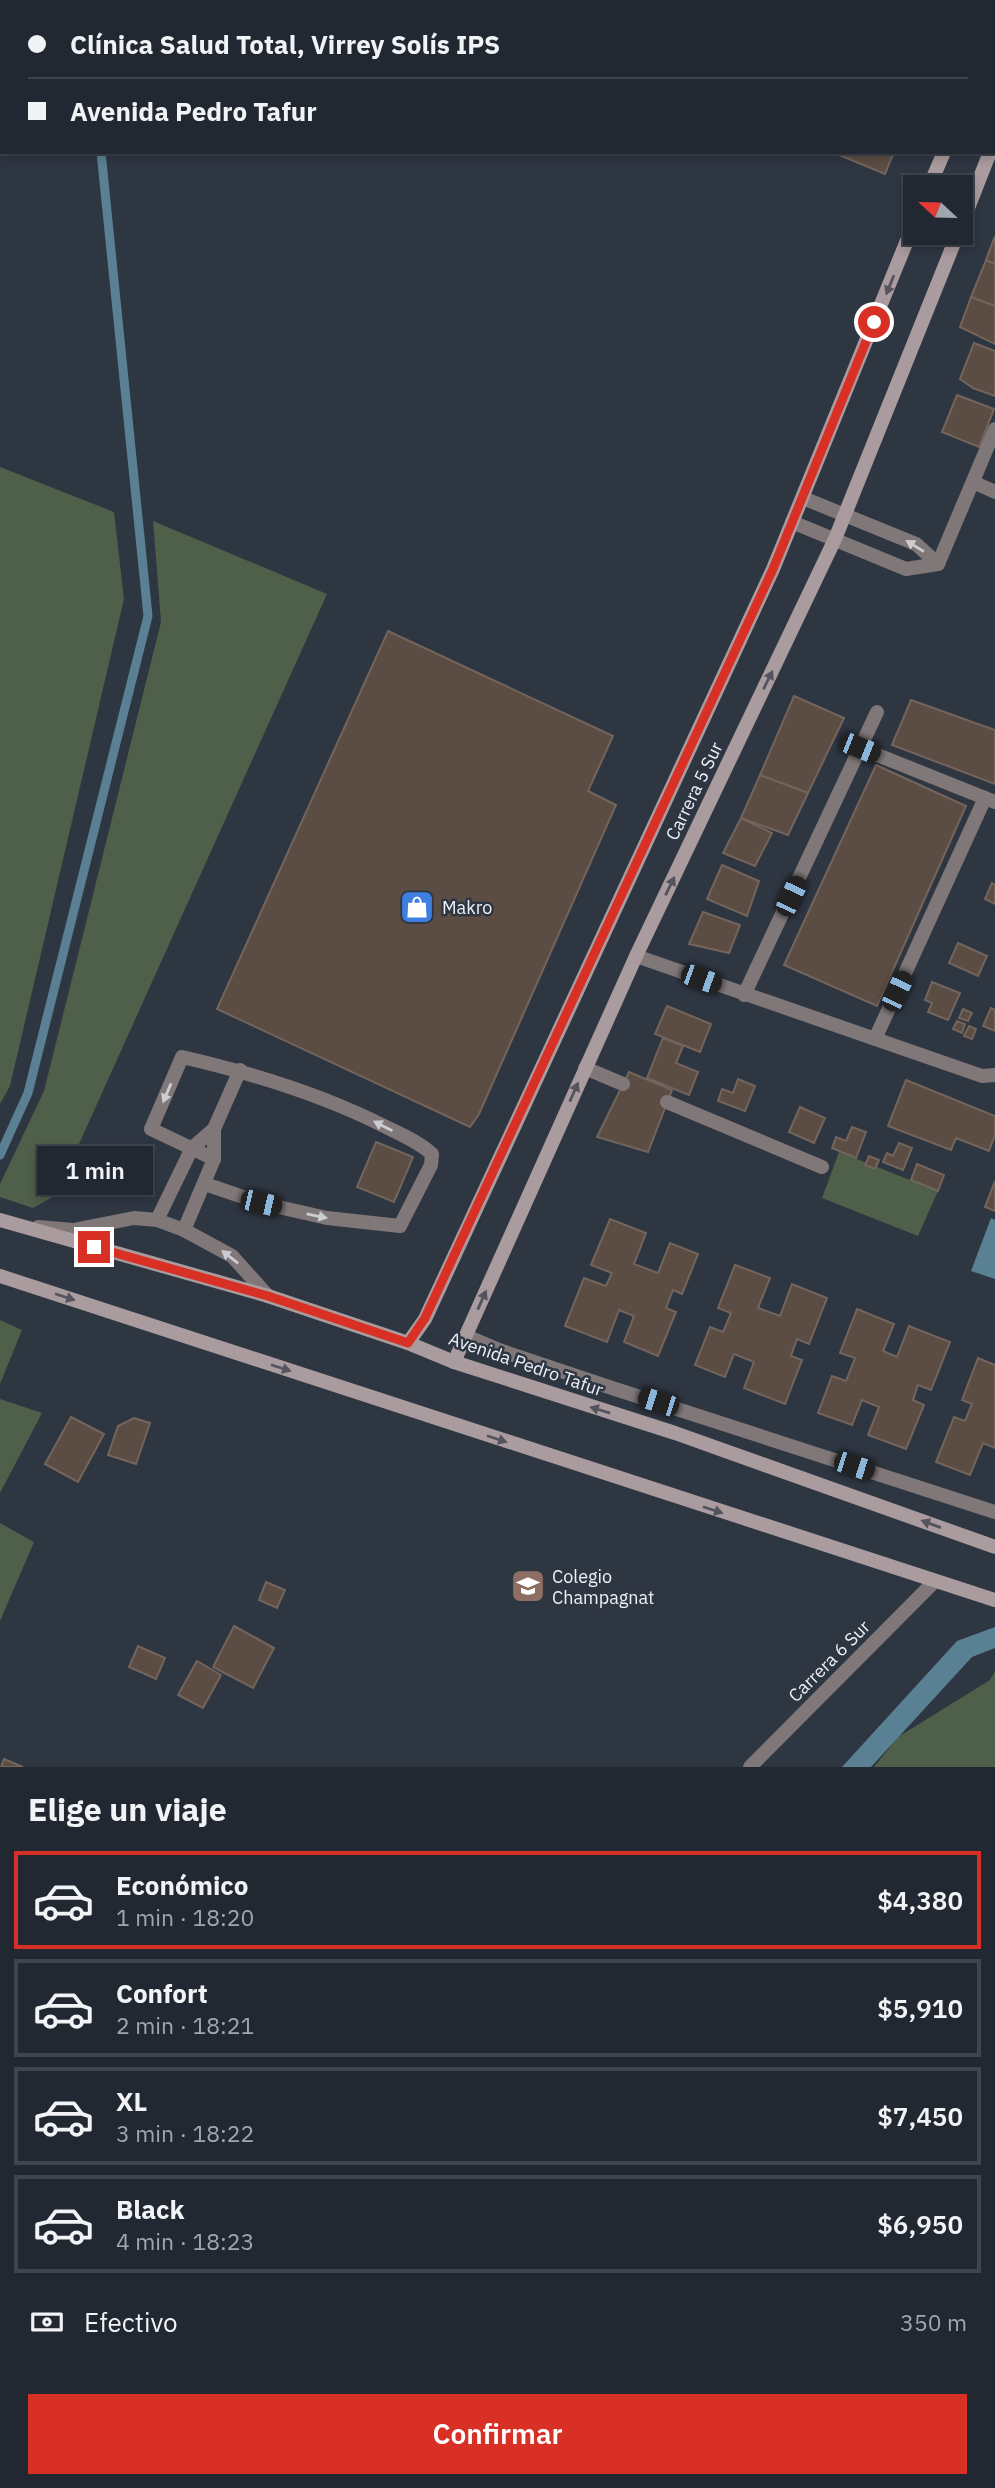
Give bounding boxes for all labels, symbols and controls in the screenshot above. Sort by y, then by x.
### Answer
text: Clínica Salud Total, Virrey Solís IPS [70,27,500,61]
text: Avenida Pedro Tafur [70,94,317,128]
north arrow [903,175,973,245]
map controls [903,175,973,245]
one-way arrow [884,274,895,295]
route start [858,306,890,338]
one-way arrow [905,539,924,552]
one-way arrow [762,670,774,690]
car [837,730,884,766]
street label: Carrera 5 Sur [660,738,728,844]
car [773,873,810,919]
one-way arrow [665,875,676,896]
shop icon: Makro [398,888,436,926]
place label: Makro [442,896,492,919]
car [678,962,725,996]
car [879,968,916,1014]
one-way arrow [568,1082,580,1102]
one-way arrow [161,1083,172,1104]
one-way arrow [373,1120,393,1132]
callout: 1 min [36,1146,152,1194]
text: 1 min [65,1155,125,1185]
car [239,1188,284,1218]
one-way arrow [306,1210,328,1221]
route end [78,1231,110,1263]
one-way arrow [222,1250,240,1265]
one-way arrow [477,1289,488,1310]
one-way arrow [54,1292,75,1303]
street label: Avenida Pedro Tafur [446,1327,607,1401]
one-way arrow [271,1363,292,1374]
car [635,1386,682,1418]
one-way arrow [589,1404,610,1414]
one-way arrow [487,1434,508,1445]
car [831,1450,878,1482]
one-way arrow [703,1505,724,1515]
one-way arrow [920,1518,941,1529]
place label: Colegio Champagnat [552,1565,654,1609]
school or university icon: Colegio Champagnat [509,1567,547,1605]
street label: Carrera 6 Sur [783,1615,875,1707]
text: Elige un viaje [28,1788,227,1830]
text: Económico [116,1868,248,1902]
icon: car [32,1869,95,1932]
text: $4,380 [877,1883,963,1917]
text: 1 min · 18:20 [116,1902,254,1932]
text: Confort [116,1976,208,2010]
icon: car [32,1977,95,2040]
text: $5,910 [877,1991,963,2025]
text: 2 min · 18:21 [116,2010,254,2040]
text: XL [116,2084,147,2118]
icon: car [32,2085,95,2148]
text: $7,450 [877,2099,963,2133]
text: 3 min · 18:22 [116,2118,254,2148]
text: Black [116,2192,184,2226]
icon: car [32,2193,95,2256]
text: $6,950 [877,2207,963,2241]
text: 4 min · 18:23 [116,2226,254,2256]
icon: cash [28,2303,66,2341]
text: Efectivo [84,2305,178,2339]
text: 350 m [900,2307,967,2337]
button: Confirmar [28,2394,967,2474]

